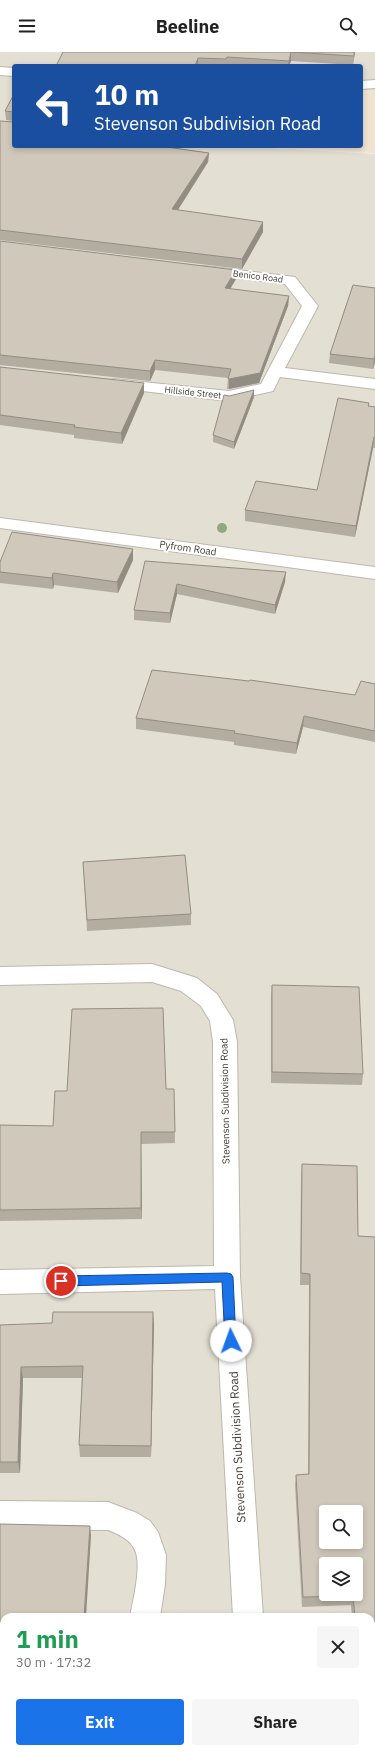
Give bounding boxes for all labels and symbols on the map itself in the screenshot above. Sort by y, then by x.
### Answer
street label: Benico Road [232,267,284,285]
street label: Hillside Street [164,384,222,400]
street label: Pyfrom Road [159,538,217,558]
street label: Stevenson Subdivision Road [217,1038,233,1164]
pin [44,1264,78,1298]
position arrow [210,1320,252,1362]
street label: Stevenson Subdivision Road [226,1371,248,1523]

